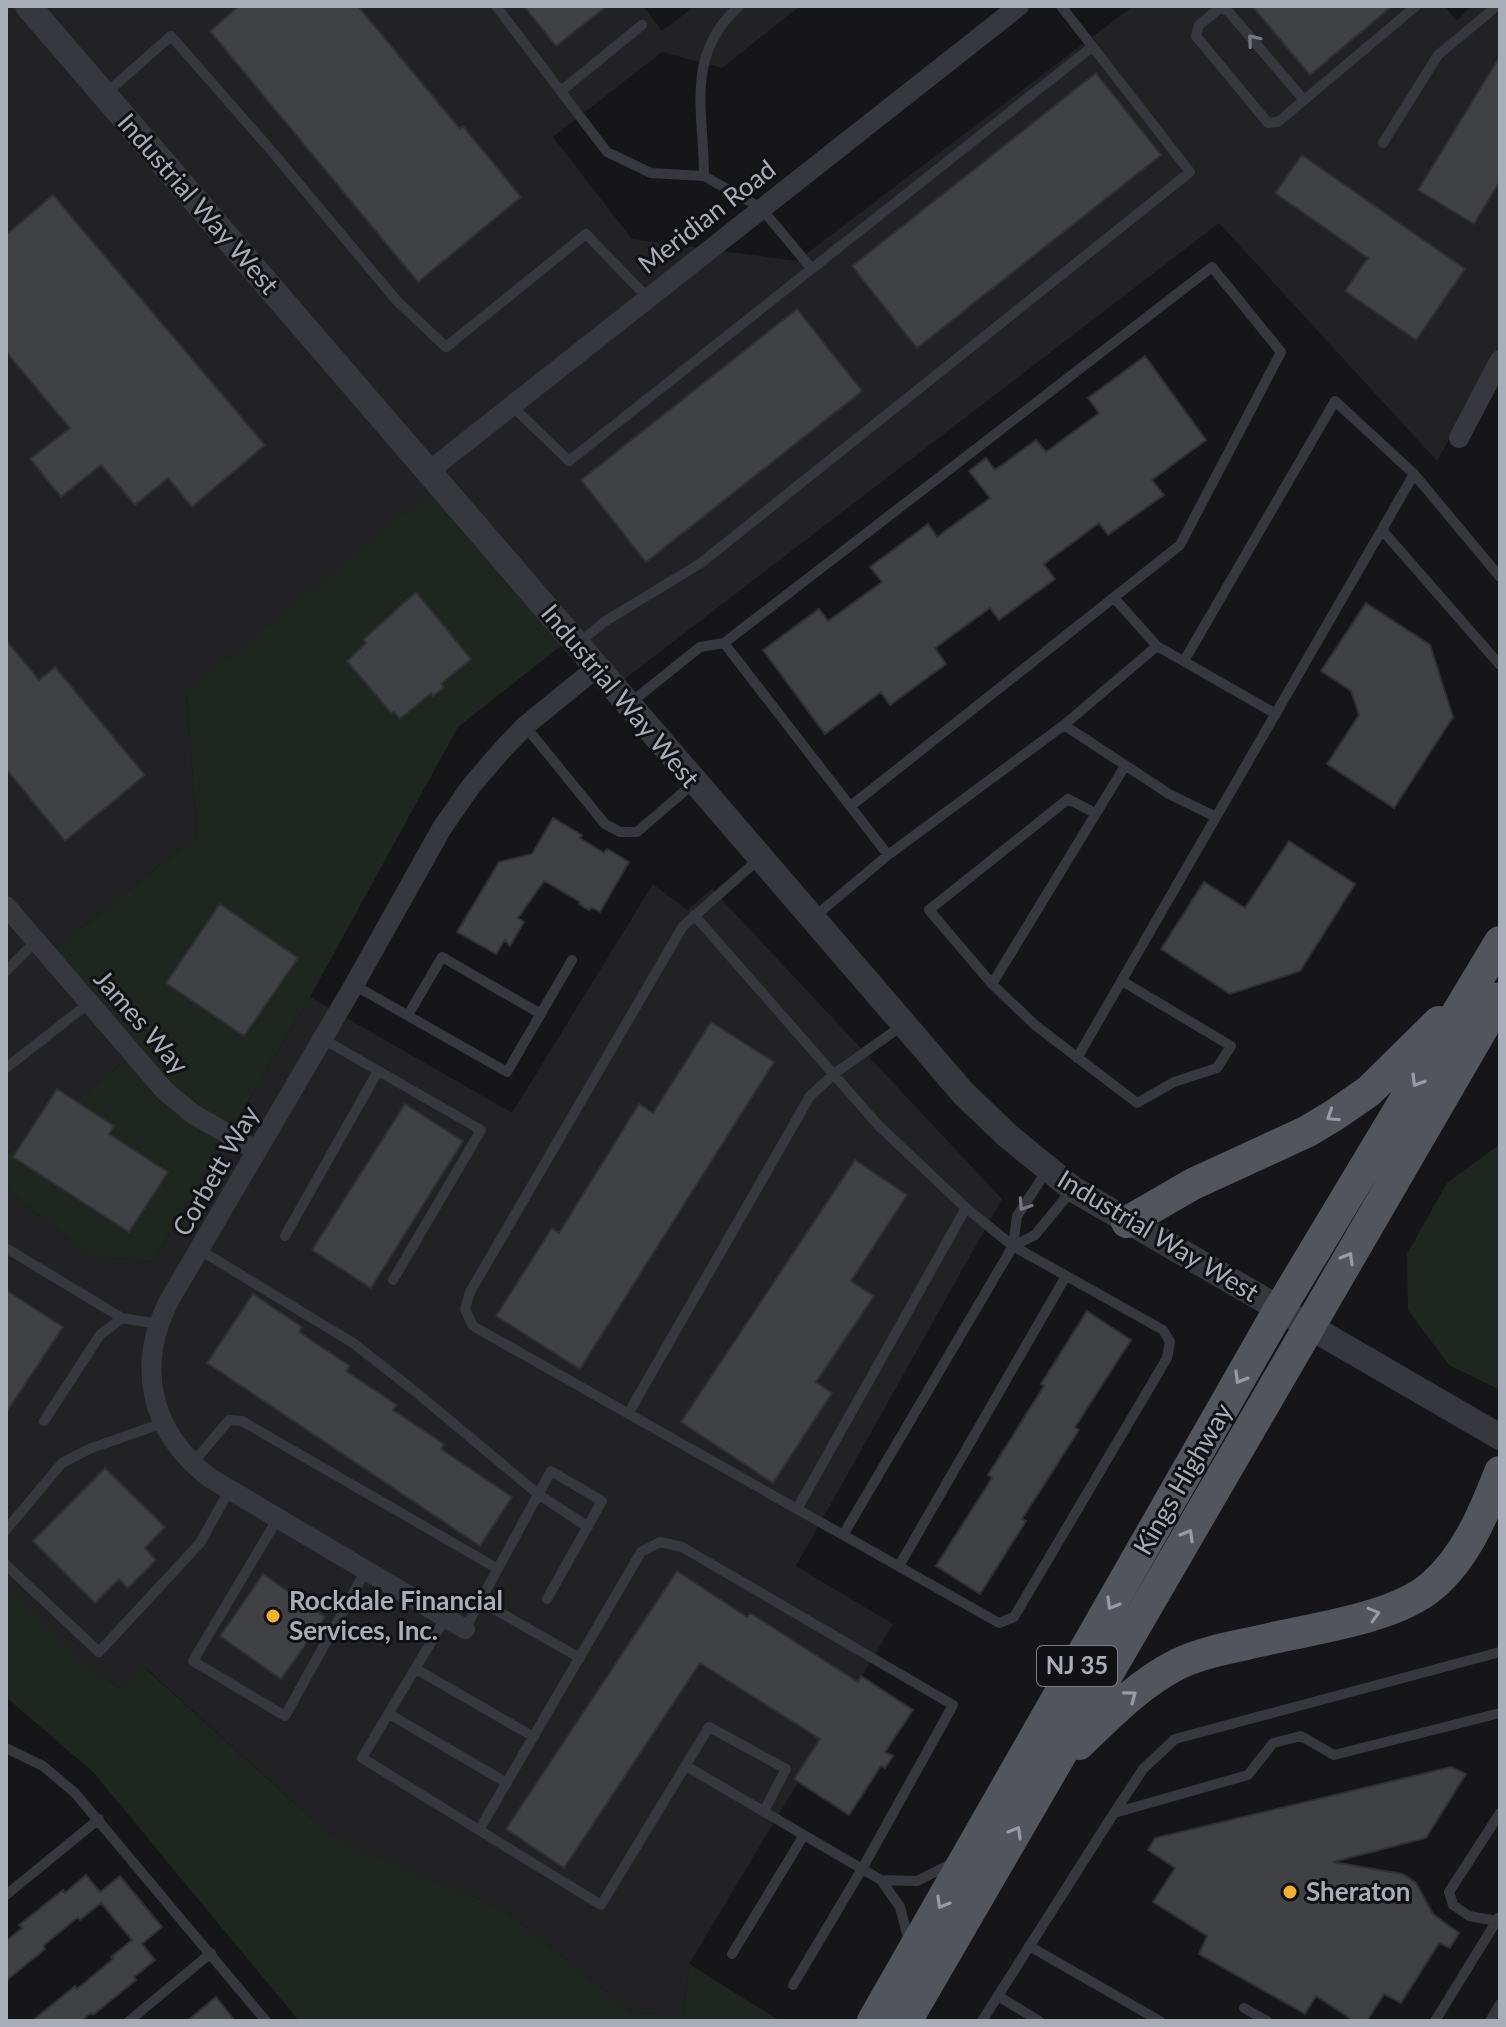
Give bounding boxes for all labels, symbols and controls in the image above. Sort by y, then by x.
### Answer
one-way arrow [1248,35,1263,50]
street label: Industrial Way West [111,106,286,301]
street label: Meridian Road [631,153,782,280]
street label: Industrial Way West [535,597,707,794]
street label: James Way [88,963,196,1080]
one-way arrow [1411,1072,1427,1087]
street label: Corbett Way [165,1099,266,1241]
one-way arrow [1326,1107,1340,1122]
street label: Industrial Way West [1052,1162,1266,1308]
one-way arrow [1019,1196,1034,1211]
one-way arrow [1338,1253,1354,1267]
one-way arrow [1234,1369,1250,1384]
street label: Kings Highway [1126,1397,1239,1560]
one-way arrow [1178,1529,1194,1544]
place label: Rockdale Financial Services, Inc. [289,1584,503,1646]
one-way arrow [1106,1595,1122,1610]
one-way arrow [1367,1606,1381,1623]
marker: Rockdale Financial Services, Inc. [264,1607,282,1625]
road number: NJ 35 [1037,1646,1117,1686]
one-way arrow [1122,1692,1137,1706]
one-way arrow [1006,1827,1022,1841]
place label: Sheraton [1306,1875,1410,1907]
marker: Sheraton [1281,1883,1299,1901]
one-way arrow [936,1894,952,1909]

